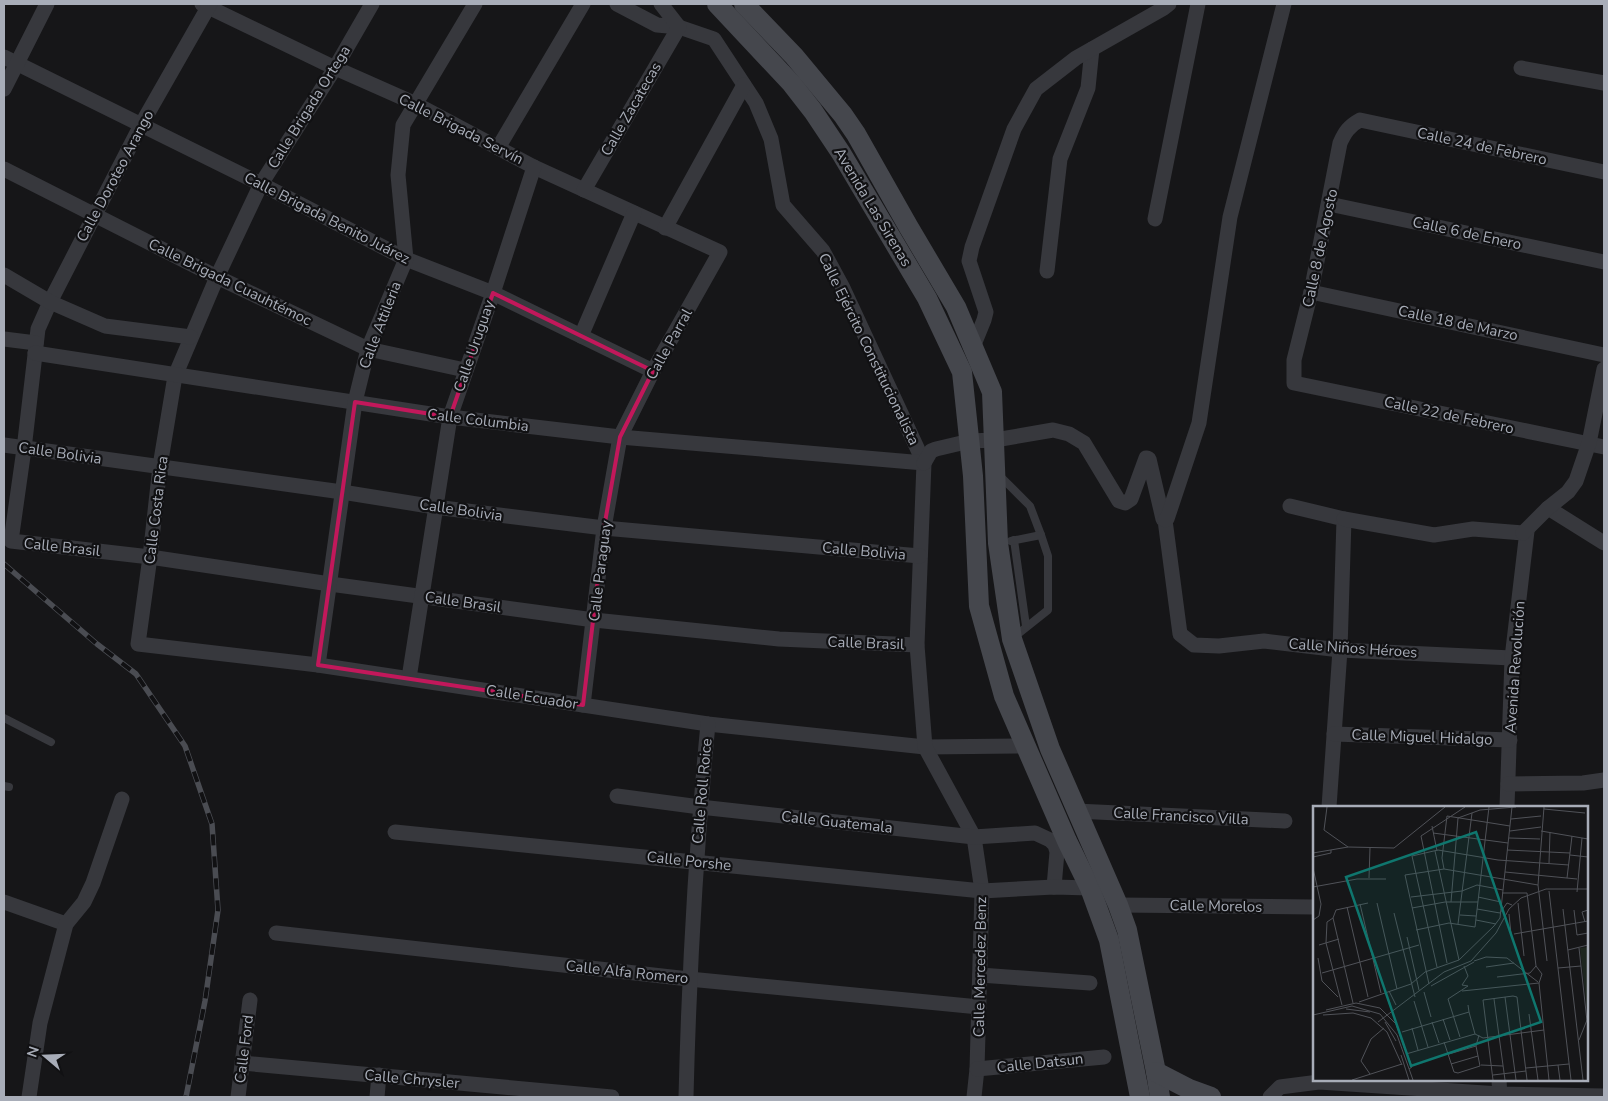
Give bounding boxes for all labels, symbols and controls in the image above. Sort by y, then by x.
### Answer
street label: Calle Brigada Ortega [263,42,355,172]
street label: Calle Zacatecas [596,58,666,160]
street label: Calle Brigada Servín [395,89,527,169]
street label: Calle Doroteo Arango [72,107,158,245]
street label: Calle 24 de Febrero [1415,122,1549,170]
street label: Avenida Las Sirenas [830,144,916,270]
street label: Calle Brigada Benito Juárez [241,167,413,269]
street label: Calle 8 de Agosto [1298,187,1342,309]
street label: Calle 6 de Enero [1411,212,1523,254]
street label: Calle Brigada Cuauhtémoc [145,234,315,330]
street label: Calle Ejército Constitucionalista [814,250,924,448]
street label: Calle Attileria [354,278,406,372]
street label: Calle Uruguay [449,297,499,395]
street label: Calle 18 de Marzo [1396,301,1520,345]
street label: Calle Parral [641,304,697,383]
street label: Calle 22 de Febrero [1382,391,1516,439]
street label: Calle Columbia [426,404,530,436]
street label: Calle Bolivia [17,437,103,469]
street label: Calle Costa Rica [139,455,173,565]
street label: Calle Bolivia [418,494,504,526]
street label: Calle Paraguay [584,519,616,623]
street label: Calle Brasil [23,533,102,561]
street label: Calle Bolivia [821,537,907,565]
street label: Calle Brasil [423,587,503,617]
street label: Avenida Revolución [1500,600,1530,734]
street label: Calle Brasil [827,632,905,654]
street label: Calle Niños Héroes [1288,634,1418,662]
street label: Calle Ecuador [485,680,580,714]
street label: Calle Miguel Hidalgo [1351,725,1493,749]
street label: Calle Roll Roice [687,737,717,845]
street label: Calle Francisco Villa [1113,802,1249,830]
street label: Calle Guatemala [780,806,894,838]
inset map [1313,806,1588,1081]
street label: Calle Porshe [646,847,732,875]
street label: Calle Morelos [1169,895,1263,917]
street label: Calle Mercedez Benz [969,897,991,1037]
street label: Calle Alfa Romero [565,956,689,988]
street label: Calle Ford [230,1014,258,1084]
north arrow [20,1031,70,1081]
text: N [22,1044,44,1060]
street label: Calle Datsun [996,1049,1084,1077]
street label: Calle Chrysler [364,1065,461,1093]

